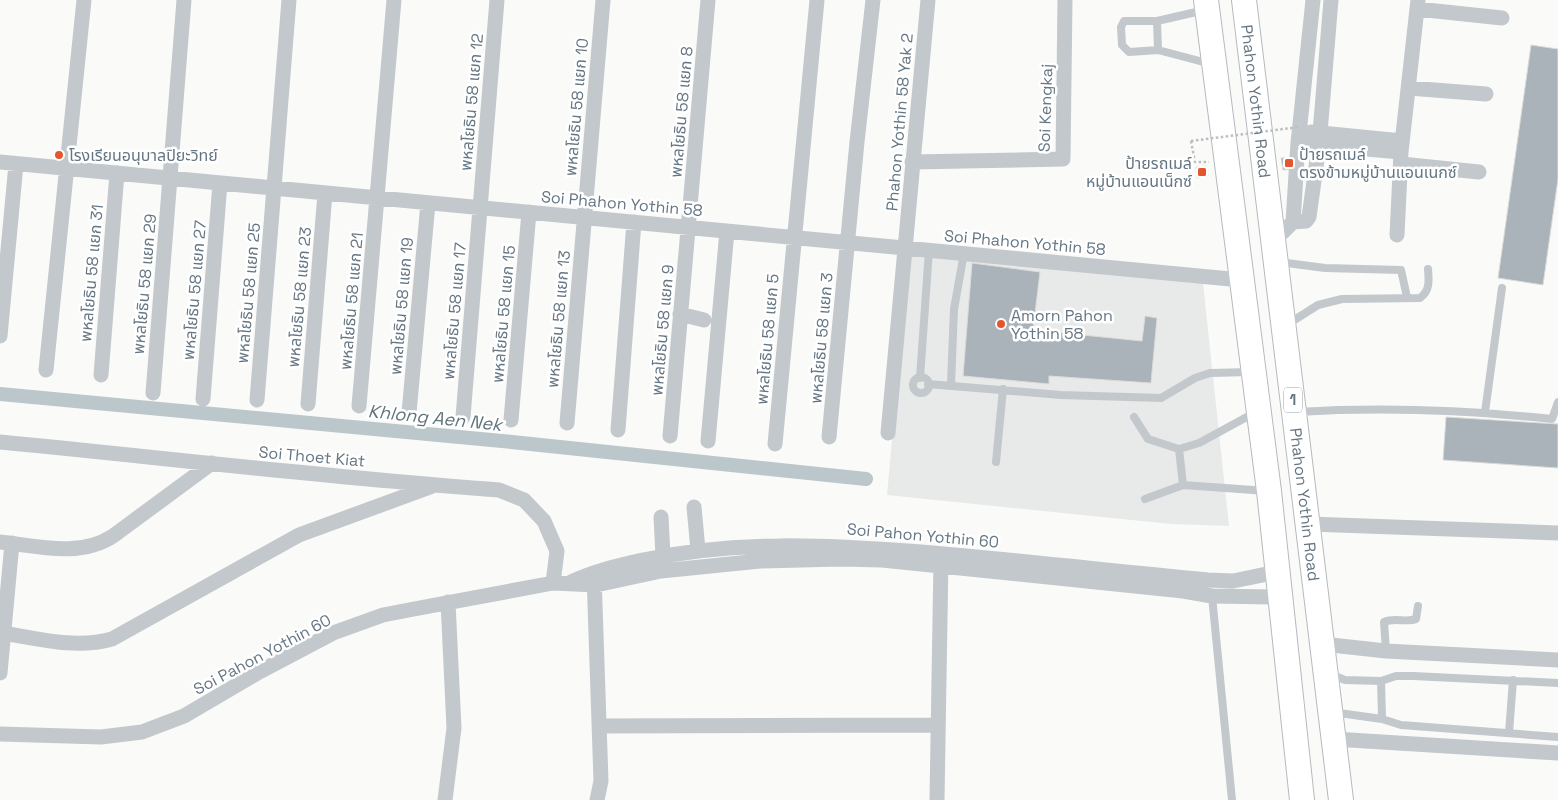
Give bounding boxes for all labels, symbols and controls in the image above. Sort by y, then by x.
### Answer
street label: Phahon Yothin Road [1236,23,1275,179]
street label: พหลโยธิน 58 แยก 12 [455,32,488,172]
street label: Phahon Yothin 58 Yak 2 [881,32,918,212]
street label: พหลโยธิน 58 แยก 10 [560,37,593,177]
street label: พหลโยธิน 58 แยก 8 [665,46,698,179]
street label: Soi Kengkaj [1033,64,1058,153]
place label: ป้ายรถเมล์ ตรงข้ามหมู่บ้านแอนเนกซ์ [1299,144,1457,183]
place label: โรงเรียนอนุบาลปิยะวิทย์ [69,145,218,166]
marker: โรงเรียนอนุบาลปิยะวิทย์ [53,149,65,161]
place label: ป้ายรถเมล์ หมู่บ้านแอนเน็กซ์ [1086,153,1192,192]
marker: ป้ายรถเมล์ ตรงข้ามหมู่บ้านแอนเนกซ์ [1283,157,1295,169]
marker: ป้ายรถเมล์ หมู่บ้านแอนเน็กซ์ [1196,166,1208,178]
street label: Soi Phahon Yothin 58 [540,186,704,221]
street label: พหลโยธิน 58 แยก 31 [75,203,108,343]
street label: พหลโยธิน 58 แยก 29 [128,213,161,355]
street label: พหลโยธิน 58 แยก 27 [178,219,211,361]
street label: พหลโยธิน 58 แยก 25 [232,222,265,364]
street label: Soi Phahon Yothin 58 [943,225,1107,260]
street label: พหลโยธิน 58 แยก 23 [283,226,316,368]
street label: พหลโยธิน 58 แยก 21 [335,231,368,371]
street label: พหลโยธิน 58 แยก 19 [385,236,418,376]
street label: พหลโยธิน 58 แยก 17 [438,242,471,380]
street label: พหลโยธิน 58 แยก 15 [487,244,520,384]
street label: พหลโยธิน 58 แยก 13 [542,249,575,389]
street label: พหลโยธิน 58 แยก 9 [646,264,679,396]
street label: พหลโยธิน 58 แยก 3 [805,272,838,404]
street label: พหลโยธิน 58 แยก 5 [751,273,784,405]
place label: Amorn Pahon Yothin 58 [1011,305,1113,344]
marker: Amorn Pahon Yothin 58 [995,318,1007,330]
road number: 1 [1284,388,1302,412]
water label: Khlong Aen Nek [367,399,505,436]
street label: Phahon Yothin Road [1285,426,1324,582]
street label: Soi Thoet Kiat [258,441,366,472]
street label: Soi Pahon Yothin 60 [846,518,1000,553]
street label: Soi Pahon Yothin 60 [190,609,335,700]

